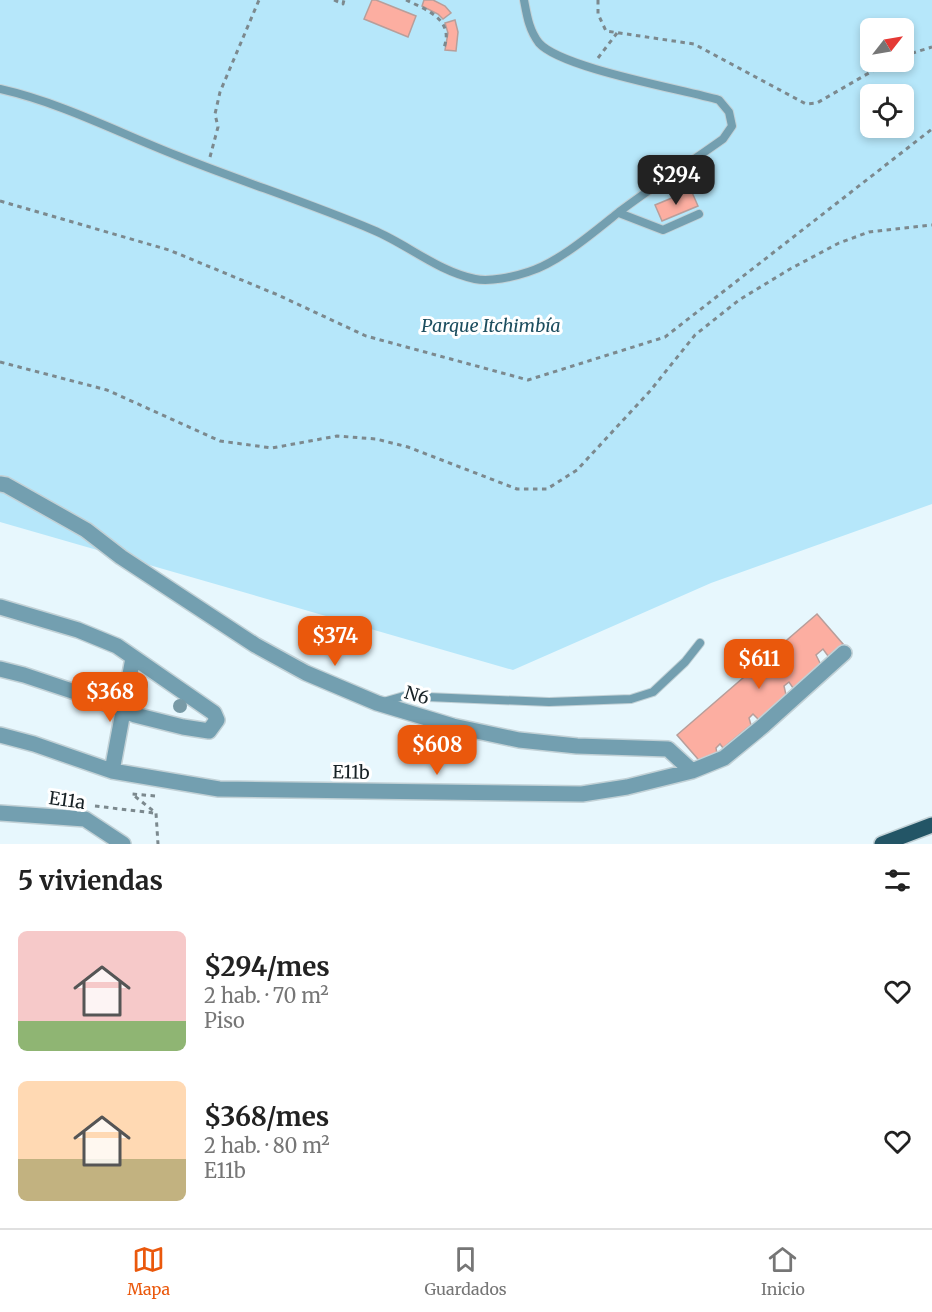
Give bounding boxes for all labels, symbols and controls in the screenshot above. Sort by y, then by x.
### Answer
north arrow [860,18,914,72]
map controls [860,18,914,138]
button: locate [860,84,914,138]
pin: $294 [640,155,712,206]
text: $294 [652,162,700,187]
park label: Parque Itchimbía [421,314,561,337]
pin: $374 [299,616,371,667]
text: $374 [312,623,358,648]
pin: $611 [723,639,795,690]
text: $611 [738,646,780,671]
pin: $368 [74,672,146,723]
text: $368 [86,679,134,704]
street label: N6 [402,680,432,710]
pin: $608 [401,725,473,776]
text: $608 [412,732,462,757]
street label: E11b [332,760,370,784]
street label: E11a [47,786,87,814]
text: 5 viviendas [18,864,163,897]
icon: filters [881,864,914,897]
text: $294/mes [204,950,330,983]
icon: home [66,955,138,1027]
icon: heart [881,975,914,1008]
text: 2 hab. · 70 m² [204,983,329,1008]
text: Piso [204,1008,245,1033]
text: $368/mes [204,1100,329,1133]
icon: home [66,1105,138,1177]
icon: heart [881,1125,914,1158]
text: 2 hab. · 80 m² [204,1133,330,1158]
text: E11b [204,1158,246,1183]
tab: Mapa [127,1243,170,1299]
tab: Guardados [424,1243,507,1299]
tab: Inicio [761,1243,805,1299]

